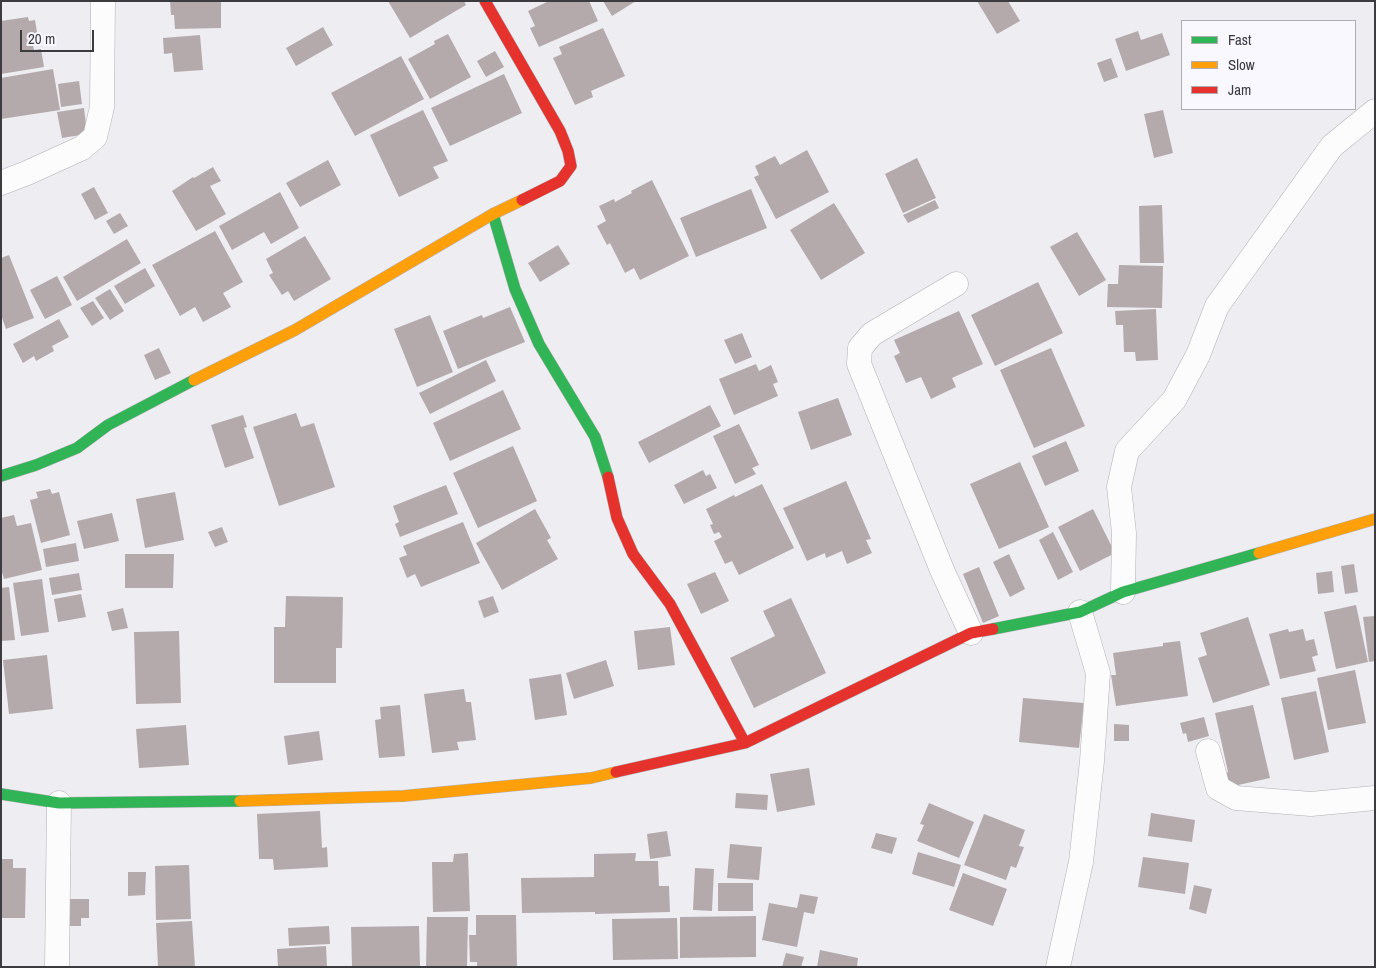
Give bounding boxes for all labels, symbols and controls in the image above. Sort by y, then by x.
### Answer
scale bar [22,20,96,52]
legend [1181,20,1356,110]
text: 20 m [28,28,55,49]
text: Fast [1228,29,1251,50]
text: Slow [1228,54,1255,75]
text: Jam [1228,79,1251,100]

